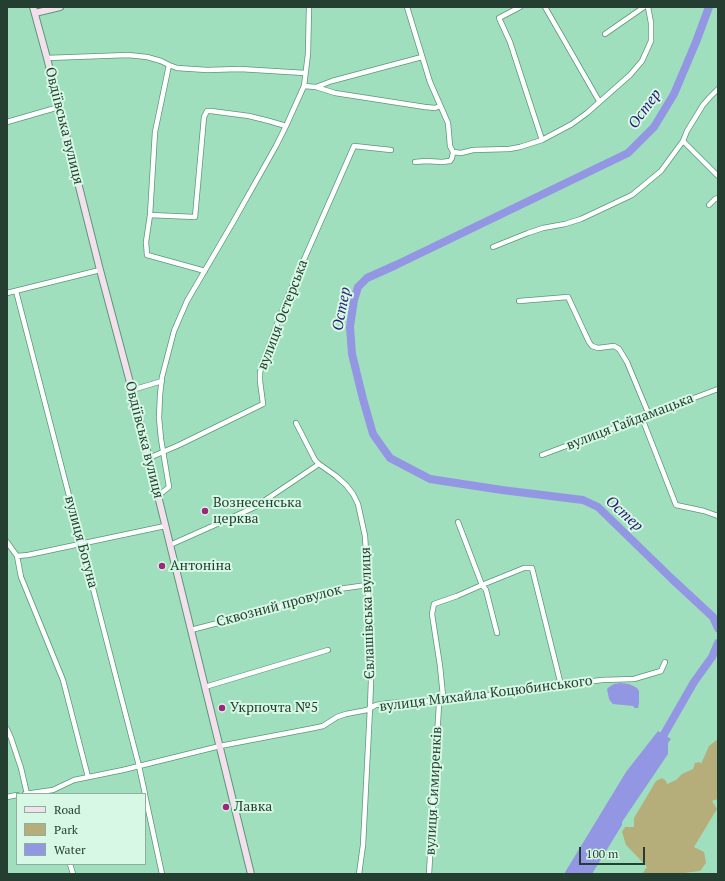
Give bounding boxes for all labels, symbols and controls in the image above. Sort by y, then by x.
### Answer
street label: Овдіївська вулиця [41,66,87,186]
water label: Остер [625,86,665,132]
street label: вулиця Остерська [254,258,312,372]
water label: Остер [329,286,355,332]
street label: Овдіївська вулиця [121,380,167,500]
street label: вулиця Гайдамацька [564,390,696,454]
water label: Остер [602,492,646,536]
street label: вулиця Богуна [61,494,101,590]
place label: Вознесенська церква [213,495,302,528]
marker: Вознесенська церква [200,506,210,516]
street label: Євлашівська вулиця [357,547,379,679]
place label: Антоніна [170,558,231,574]
marker: Антоніна [157,561,167,571]
street label: Сквозний провулок [215,581,343,631]
street label: вулиця Михайла Коцюбинського [379,673,593,715]
place label: Укрпочта №5 [230,700,318,716]
marker: Укрпочта №5 [217,703,227,713]
street label: вулиця Симиренків [422,726,446,856]
legend [16,793,146,865]
place label: Лавка [234,799,272,815]
text: Road [54,802,81,817]
marker: Лавка [221,802,231,812]
text: Park [54,822,78,837]
scale bar [581,839,647,865]
text: Water [54,842,86,857]
text: 100 m [586,846,618,861]

